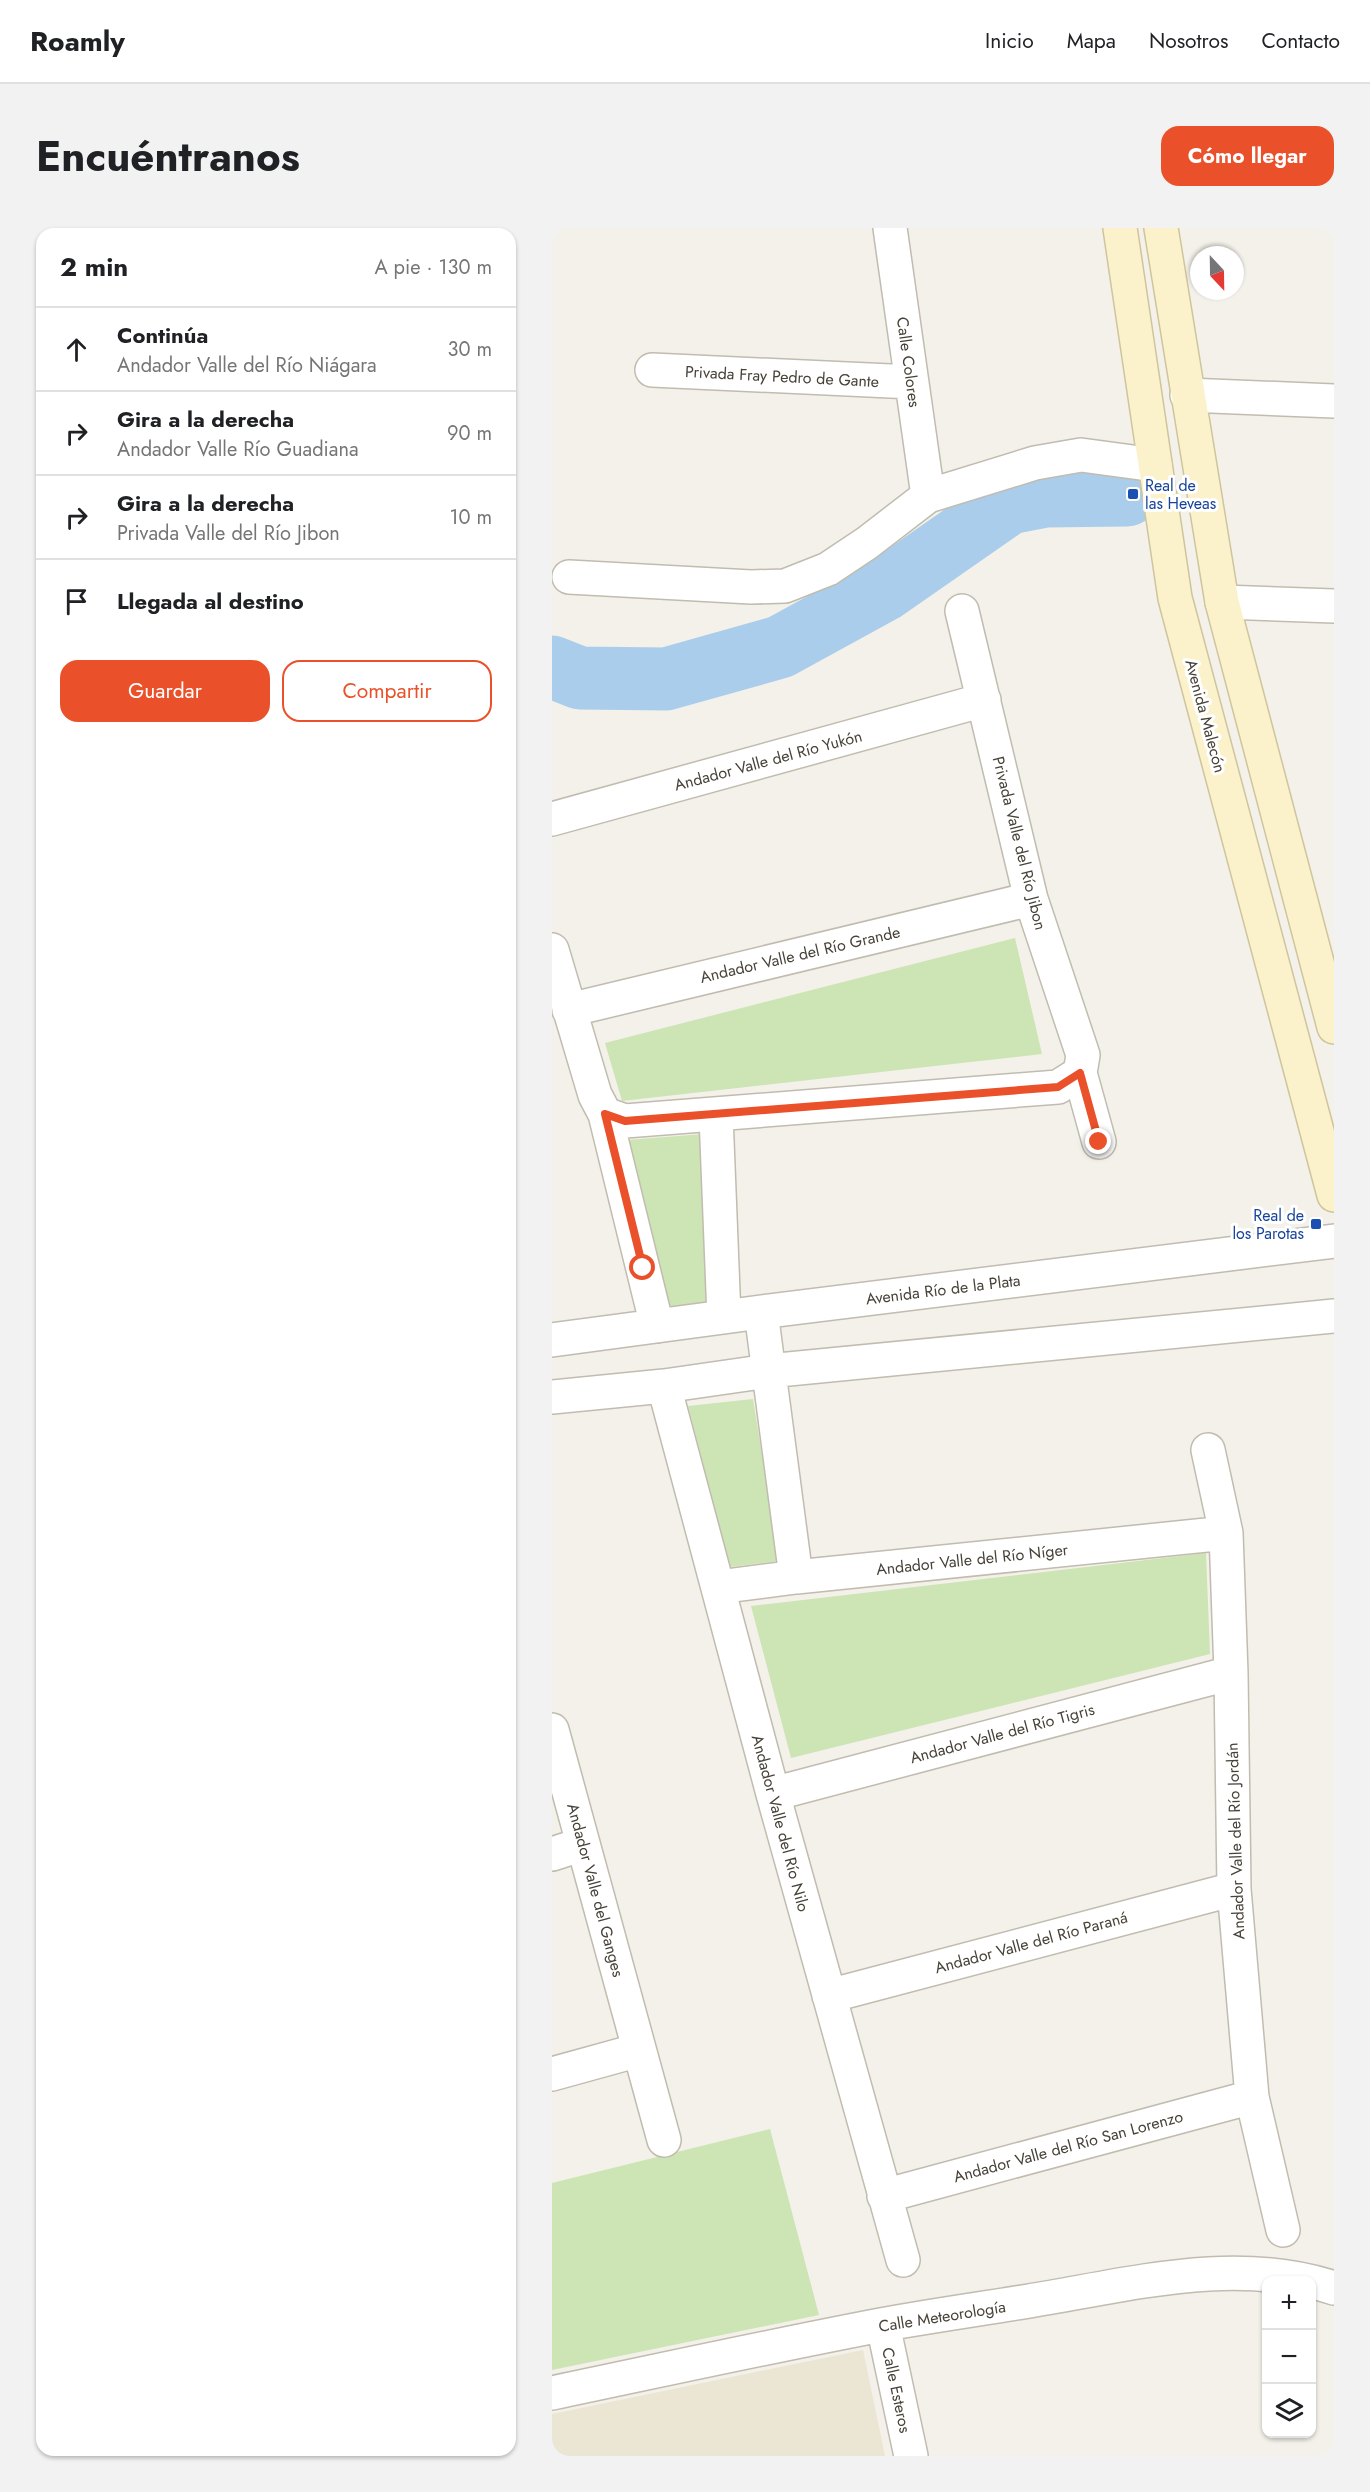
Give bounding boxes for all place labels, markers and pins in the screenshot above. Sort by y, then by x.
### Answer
place label: Real de las Heveas [1145,474,1216,515]
marker: Real de las Heveas [1126,487,1140,501]
place label: Real de los Parotas [1232,1204,1304,1245]
marker: Real de los Parotas [1309,1217,1323,1231]

